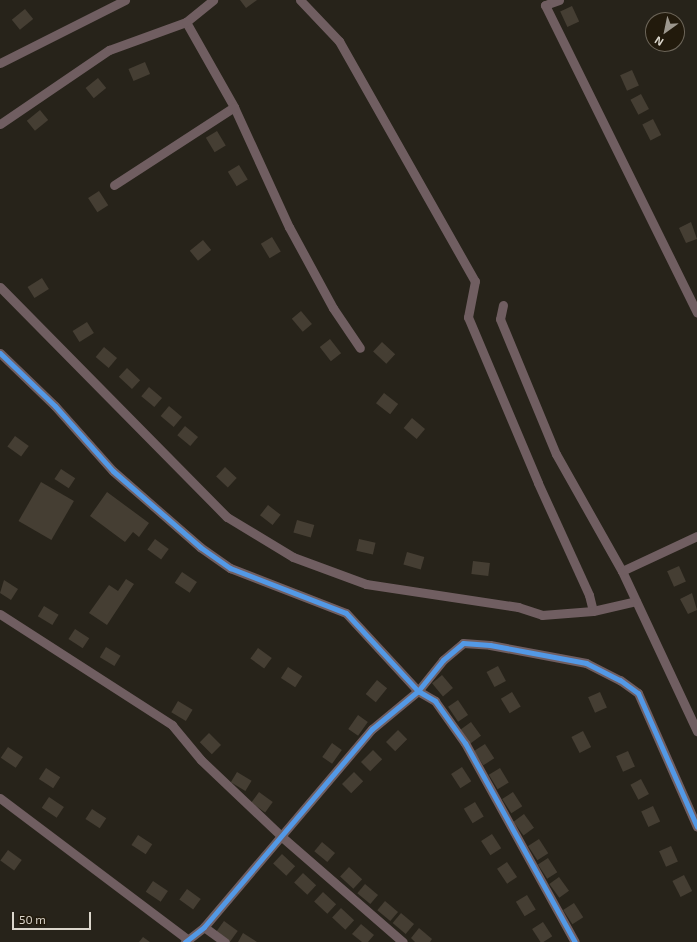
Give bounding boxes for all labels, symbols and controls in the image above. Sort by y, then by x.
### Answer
north arrow [645,12,685,52]
text: N [652,34,666,49]
scale bar [14,904,93,930]
text: 50 m [19,912,46,926]

